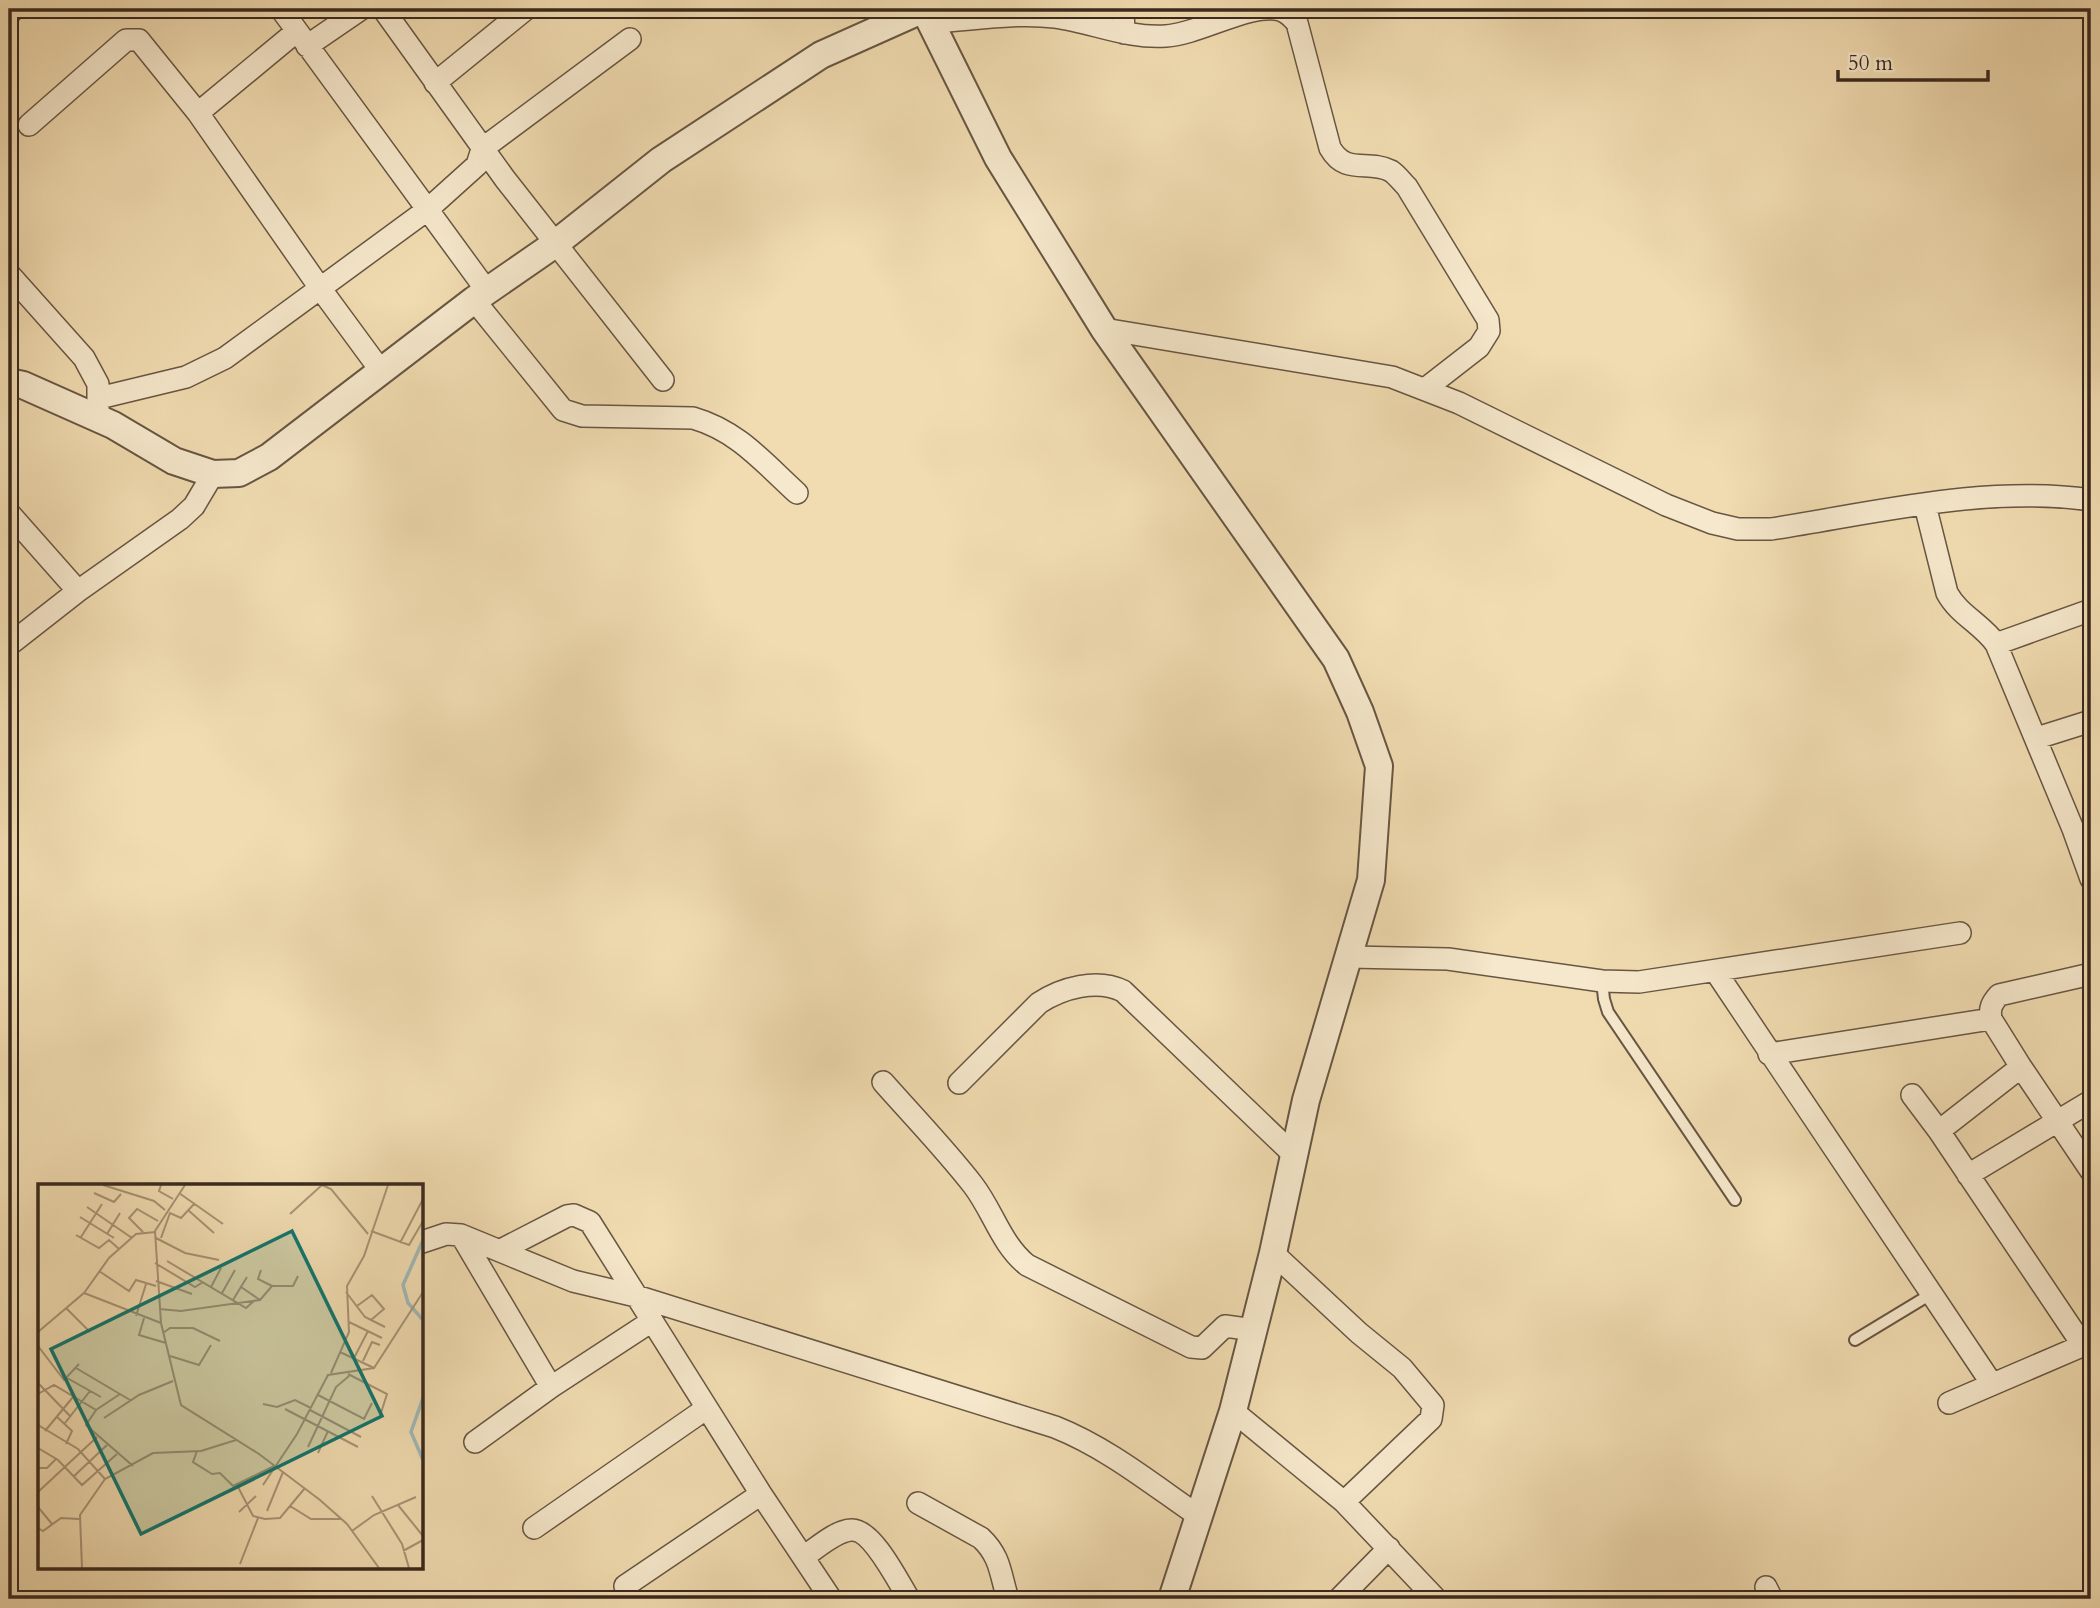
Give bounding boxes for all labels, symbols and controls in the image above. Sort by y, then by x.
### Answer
scale bar [1838,38,1988,82]
text: 50 m [1848,49,1893,78]
inset map [38,1184,424,1570]

